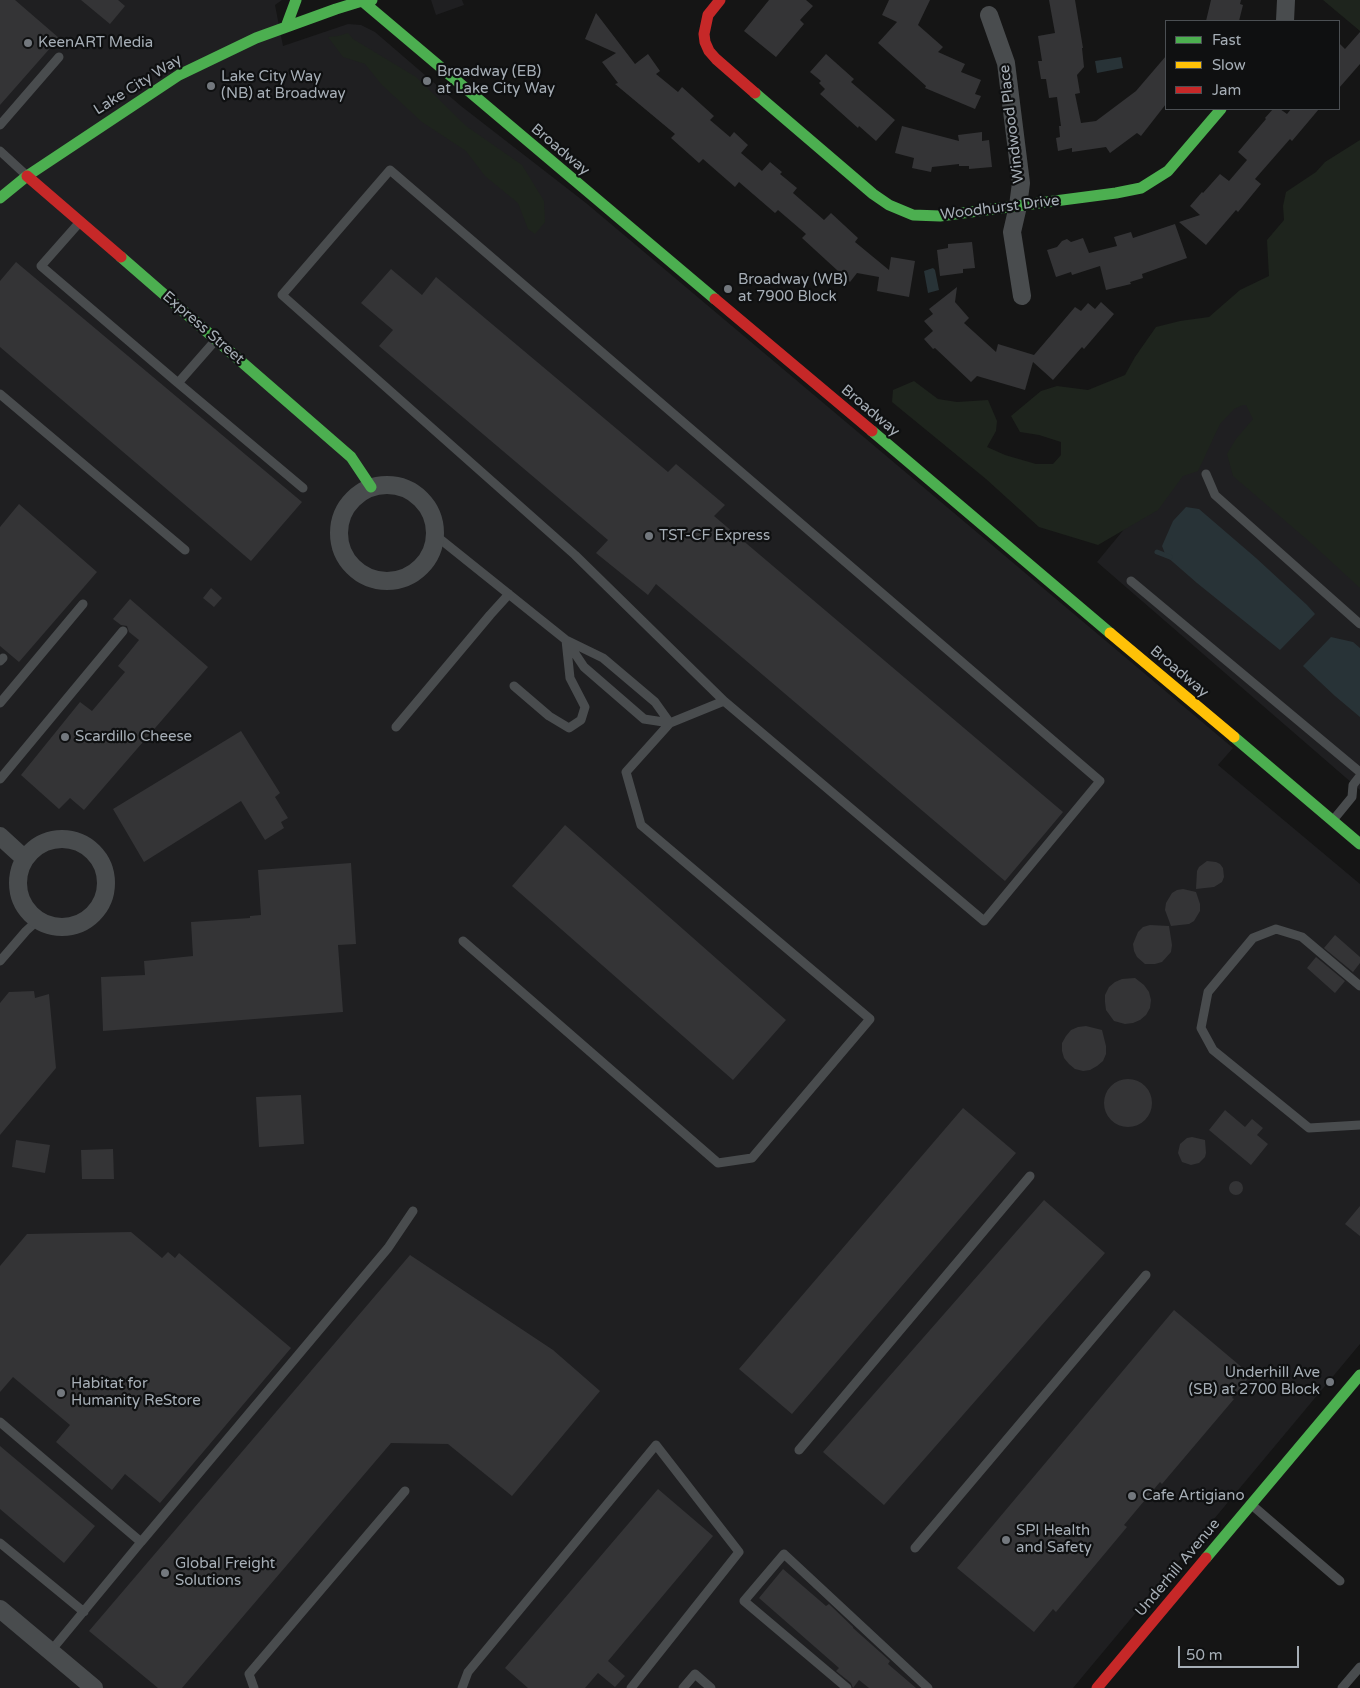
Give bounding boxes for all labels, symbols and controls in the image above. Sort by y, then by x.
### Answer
legend [1165,20,1340,110]
text: Fast [1212,31,1241,49]
place label: KeenART Media [38,34,153,52]
marker: KeenART Media [22,37,34,49]
street label: Lake City Way [91,51,185,119]
text: Slow [1212,56,1246,74]
place label: Broadway (EB) at Lake City Way [437,63,555,98]
street label: Windwood Place [996,64,1028,184]
place label: Lake City Way (NB) at Broadway [221,68,346,103]
marker: Broadway (EB) at Lake City Way [421,75,433,87]
marker: Lake City Way (NB) at Broadway [205,80,217,92]
text: Jam [1212,81,1241,99]
street label: Broadway [527,120,593,180]
street label: Woodhurst Drive [939,192,1061,224]
place label: Broadway (WB) at 7900 Block [738,271,848,306]
marker: Broadway (WB) at 7900 Block [722,283,734,295]
street label: Express Street [158,288,248,368]
street label: Broadway [837,381,903,441]
place label: TST-CF Express [659,527,770,545]
marker: TST-CF Express [643,530,655,542]
street label: Broadway [1146,642,1212,702]
place label: Scardillo Cheese [75,728,192,746]
marker: Scardillo Cheese [59,731,71,743]
place label: Underhill Ave (SB) at 2700 Block [1189,1364,1320,1399]
place label: Habitat for Humanity ReStore [71,1375,201,1410]
marker: Underhill Ave (SB) at 2700 Block [1324,1376,1336,1388]
marker: Habitat for Humanity ReStore [55,1387,67,1399]
place label: Cafe Artigiano [1142,1487,1245,1505]
marker: Cafe Artigiano [1126,1490,1138,1502]
street label: Underhill Avenue [1132,1516,1224,1620]
place label: SPI Health and Safety [1016,1522,1092,1557]
marker: SPI Health and Safety [1000,1534,1012,1546]
place label: Global Freight Solutions [175,1555,275,1590]
marker: Global Freight Solutions [159,1567,171,1579]
scale bar [1180,1636,1301,1668]
text: 50 m [1186,1646,1223,1664]

